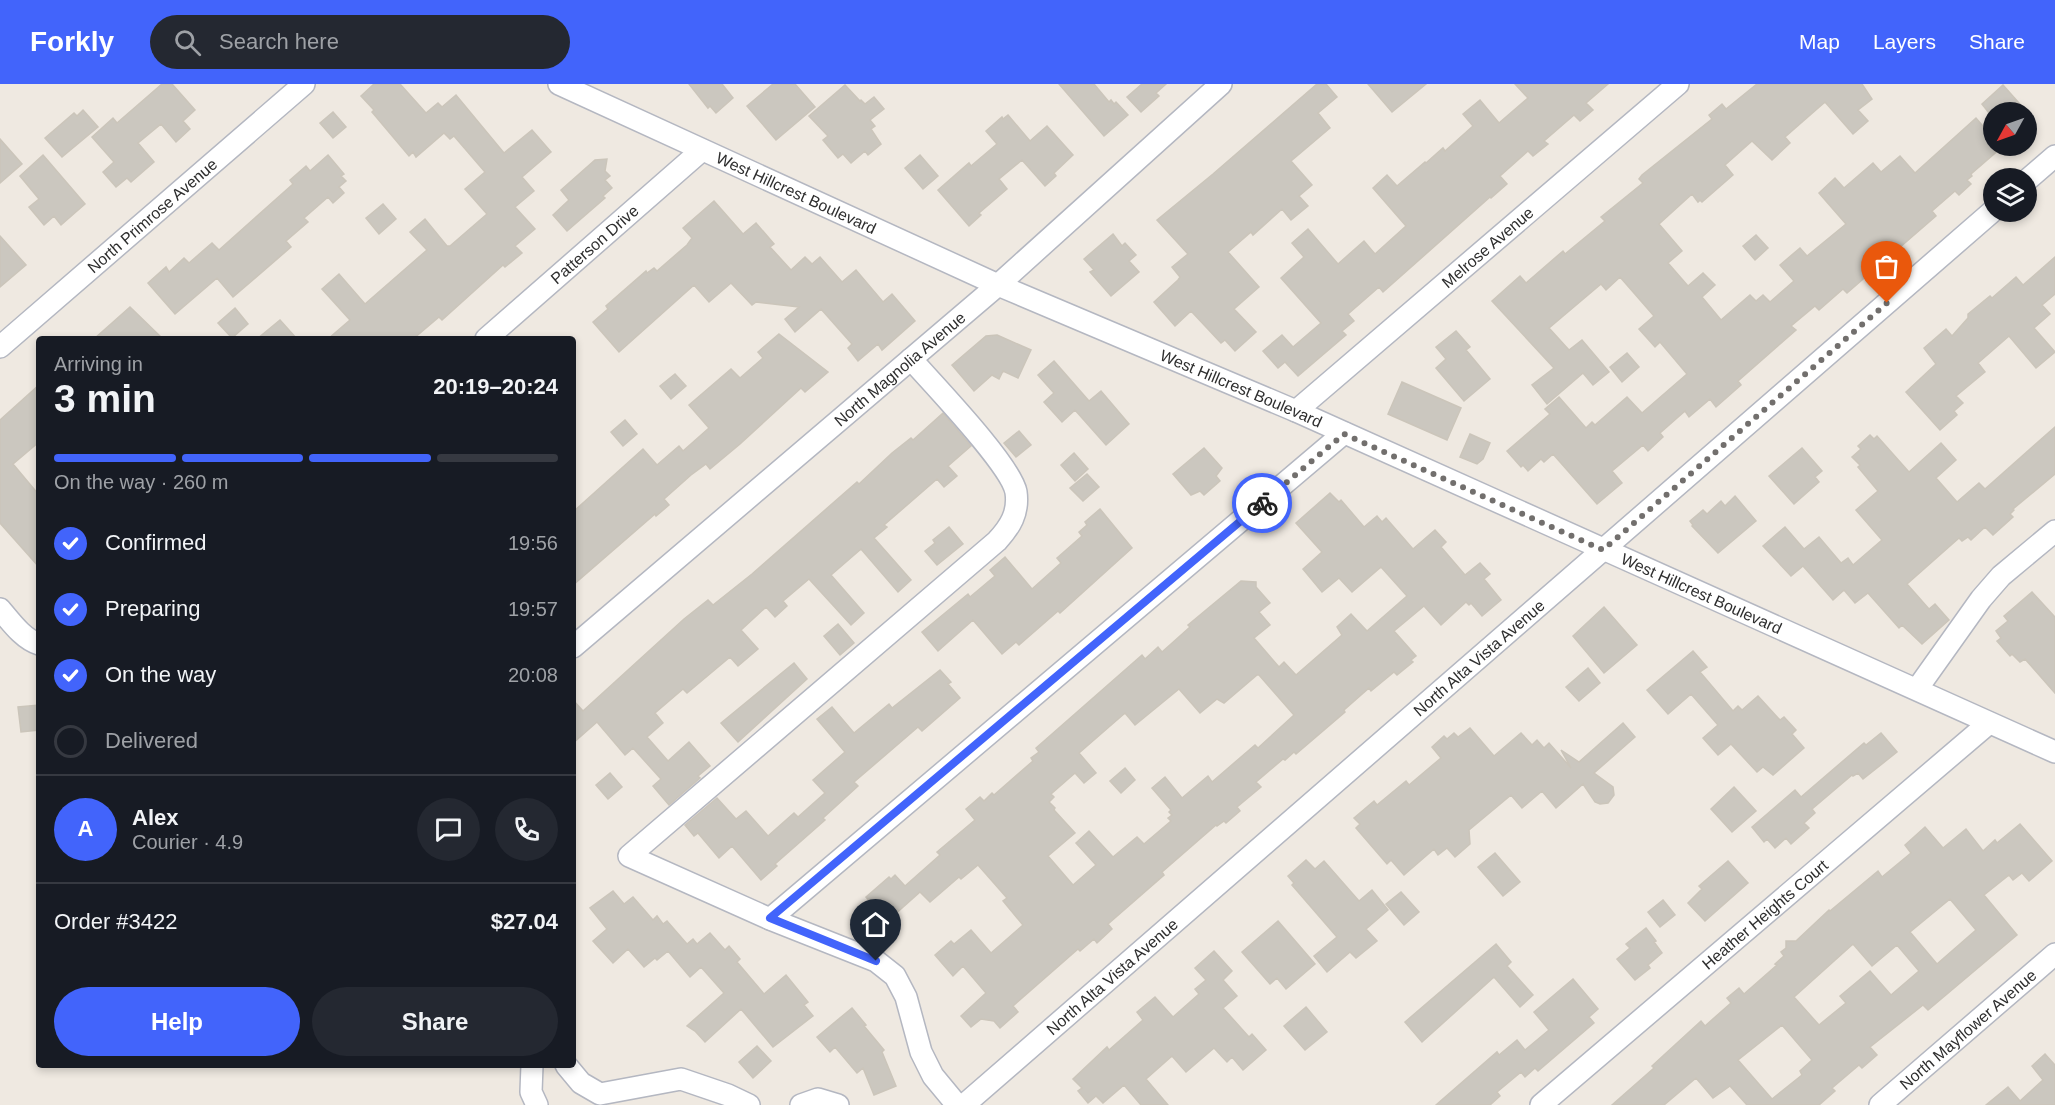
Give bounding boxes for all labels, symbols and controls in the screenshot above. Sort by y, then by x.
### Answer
search box [150,15,570,69]
text: Forkly [30,26,114,57]
icon: search [171,26,204,59]
text: Search here [219,29,339,54]
text: Map [1799,30,1840,53]
text: Layers [1873,30,1936,53]
text: Share [1969,30,2025,53]
north arrow [1983,102,2037,156]
map controls [1983,102,2037,222]
street label: West Hillcrest Boulevard [714,149,879,237]
street label: North Primrose Avenue [84,155,220,276]
button: layers [1983,168,2037,222]
street label: Patterson Drive [547,201,642,287]
street label: Melrose Avenue [1438,203,1537,291]
pin [1861,241,1912,303]
icon: bag [1870,250,1903,283]
street label: North Magnolia Avenue [831,308,968,429]
street label: West Hillcrest Boulevard [1158,346,1325,430]
text: Arriving in [54,353,143,375]
text: 20:19–20:24 [433,374,558,399]
text: 3 min [54,377,156,420]
text: On the way · 260 m [54,471,229,493]
courier [1232,473,1292,533]
icon: bike [1246,487,1279,520]
icon: check [54,527,87,560]
text: Confirmed [105,530,206,555]
text: 19:56 [508,532,558,554]
street label: West Hillcrest Boulevard [1619,550,1784,637]
icon: check [54,593,87,626]
text: Preparing [105,596,200,621]
street label: North Alta Vista Avenue [1410,596,1548,719]
text: 19:57 [508,598,558,620]
icon: check [54,659,87,692]
text: On the way [105,662,216,687]
text: 20:08 [508,664,558,686]
text: Delivered [105,728,198,753]
button: chat [417,798,480,861]
button: phone [495,798,558,861]
text: Alex [132,805,178,830]
text: A [78,816,93,841]
text: Courier · 4.9 [132,831,243,853]
street label: Heather Heights Court [1699,856,1831,972]
pin [850,899,901,961]
icon: home [859,908,892,941]
text: Order #3422 [54,909,178,934]
text: $27.04 [491,909,558,934]
street label: North Alta Vista Avenue [1043,915,1181,1038]
street label: North Mayflower Avenue [1896,966,2039,1093]
button: Help [54,987,300,1056]
button: Share [312,987,558,1056]

